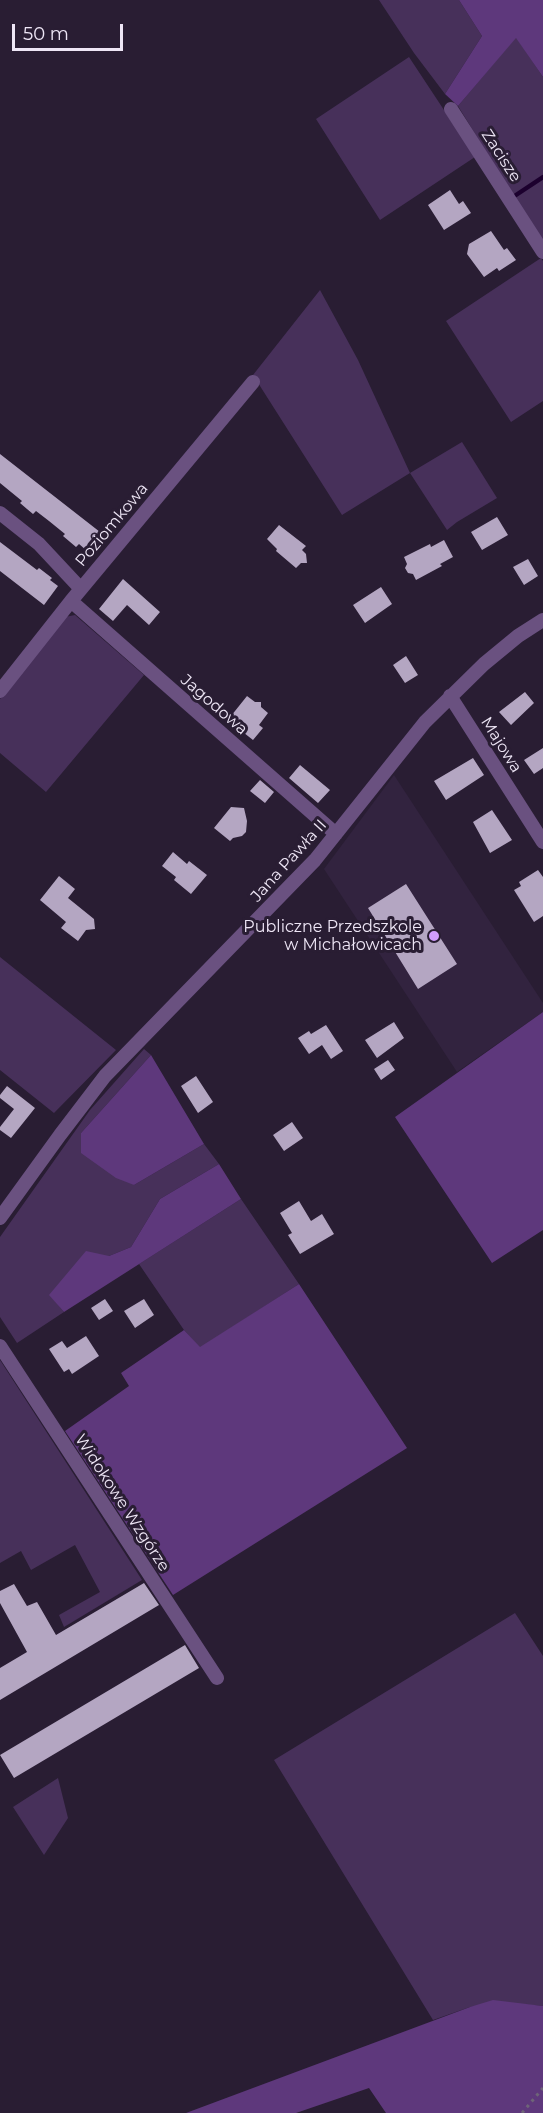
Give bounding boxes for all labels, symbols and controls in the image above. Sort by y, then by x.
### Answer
scale bar [15,12,126,50]
text: 50 m [23,23,69,45]
street label: Zacisze [477,126,525,186]
street label: Poziomkowa [72,479,152,571]
street label: Jagodowa [177,671,251,739]
street label: Majowa [476,714,526,776]
street label: Jana Pawła II [247,816,331,906]
place label: Publiczne Przedszkole w Michałowicach [243,917,422,955]
marker: Publiczne Przedszkole w Michałowicach [427,929,441,943]
street label: Widokowe Wzgórze [70,1431,174,1575]

